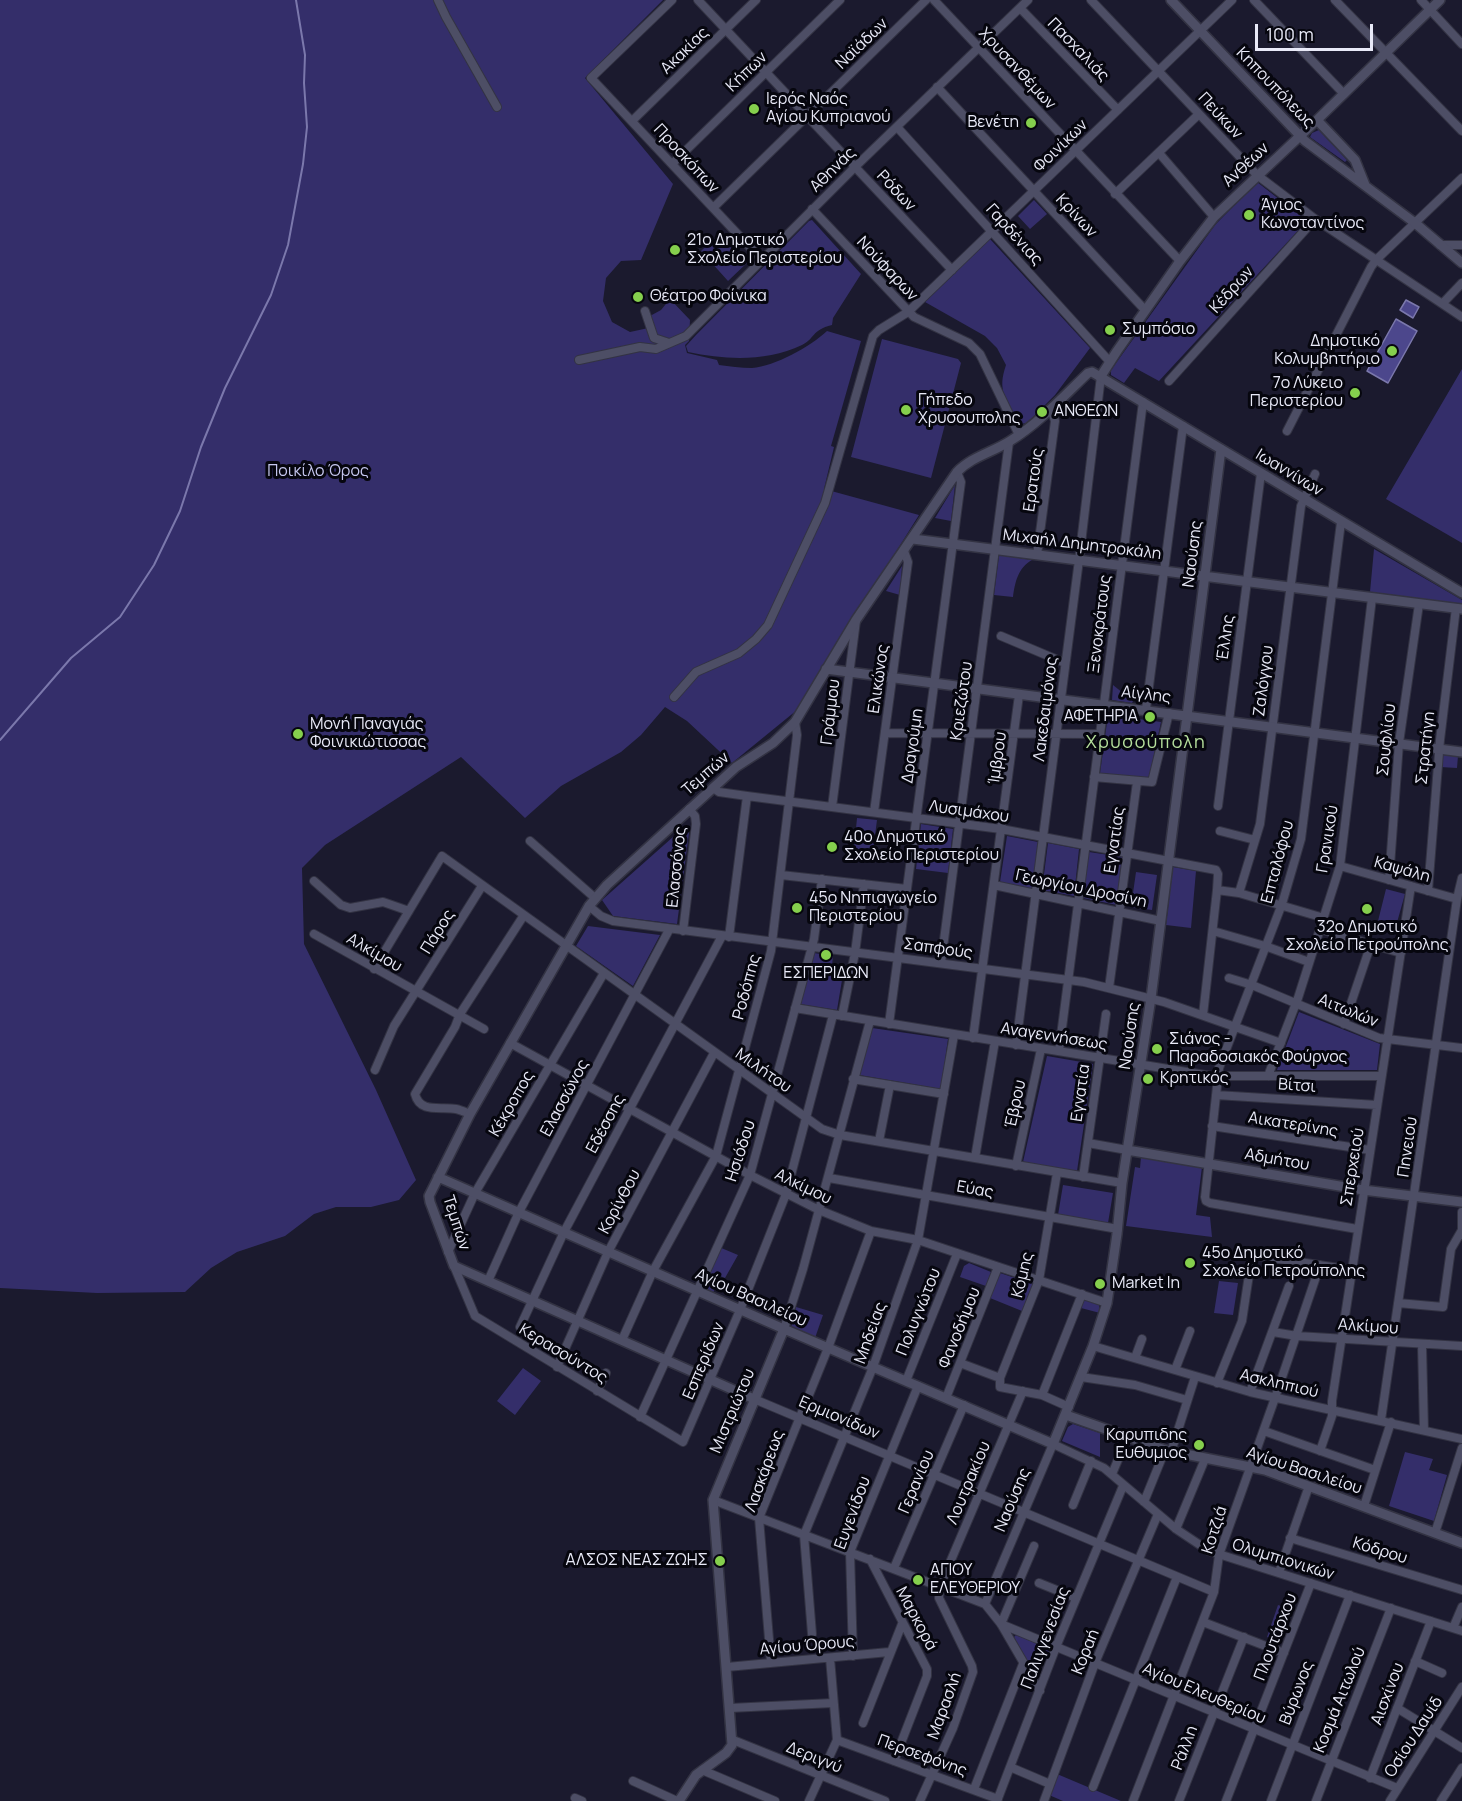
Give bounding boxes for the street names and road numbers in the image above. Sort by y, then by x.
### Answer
street label: Ναϊάδων [832,14,892,74]
street label: Πασχαλιάς [1043,14,1113,86]
street label: Ακακίας [657,23,713,79]
street label: Χρυσανθέμων [974,24,1060,114]
street label: Κηπουπόλεως [1232,44,1318,132]
street label: Κήπων [723,48,771,96]
street label: Πεύκων [1194,89,1246,143]
street label: Φοινίκων [1030,116,1092,176]
street label: Προσκόπων [649,120,723,198]
street label: Ανθέων [1219,139,1273,191]
street label: Αθηνάς [806,144,860,196]
street label: Ρόδων [872,167,920,215]
street label: Κρίνων [1051,190,1101,242]
street label: Γαρδένιας [981,200,1047,270]
street label: Νούφαρων [852,233,922,305]
street label: Κέδρων [1206,263,1258,317]
street label: Ιωαννίνων [1252,445,1326,501]
street label: Ερατούς [1020,447,1048,513]
street label: Ναούσης [1179,519,1207,589]
street label: Μιχαήλ Δημητροκάλη [1002,526,1162,564]
street label: Ξενοκράτους [1084,574,1116,674]
street label: Έλλης [1213,614,1239,662]
street label: Ελικώνος [865,643,893,715]
street label: Ζαλόγγου [1250,644,1278,718]
street label: Λακεδαιμόνος [1030,656,1062,762]
street label: Κριεζώτου [947,660,977,742]
street label: Γράμμου [817,678,845,746]
street label: Αίγλης [1120,682,1172,708]
street label: Σουφλίου [1374,703,1400,777]
street label: Δραγούμη [898,707,928,785]
street label: Στρατήγη [1413,710,1439,786]
street label: Ίμβρου [985,731,1011,785]
street label: Τεμπών [678,748,734,800]
street label: Λυσιμάχου [928,797,1010,827]
street label: Γρανικού [1313,804,1343,874]
street label: Εγνατίας [1101,806,1129,874]
street label: Επταλόφου [1258,818,1298,906]
street label: Ελασσόνος [663,825,691,909]
street label: Καψάλη [1372,853,1432,887]
street label: Γεωργίου Δροσίνη [1014,866,1148,912]
street label: Πάρος [417,906,459,958]
street label: Αλκίμου [343,930,405,976]
street label: Σαπφούς [902,935,974,963]
street label: Ροδόπης [729,952,765,1022]
street label: Αιτωλών [1315,990,1381,1032]
street label: Ναούσης [1116,1001,1144,1071]
street label: Αναγεννήσεως [999,1019,1109,1055]
street label: Μιλήτου [731,1045,795,1097]
street label: Ελασσώνος [537,1056,593,1140]
street label: Εγνατία [1067,1063,1095,1123]
street label: Κέκροπος [485,1068,539,1140]
street label: Βίτσι [1277,1075,1317,1097]
street label: Έβρου [1002,1078,1030,1130]
street label: Εδέσσης [582,1091,630,1157]
street label: Αικατερίνης [1247,1108,1339,1142]
street label: Πηνειού [1394,1116,1422,1178]
street label: Ησιόδου [722,1118,760,1184]
street label: Σπερχειού [1337,1127,1369,1207]
street label: Αδμήτου [1243,1145,1311,1175]
street label: Αλκίμου [772,1165,834,1209]
street label: Κορίνθου [595,1166,645,1238]
street label: Εύας [955,1177,995,1203]
street label: Τεμπών [438,1193,474,1253]
street label: Κόμης [1008,1250,1038,1300]
street label: Αγίου Βασιλείου [692,1265,810,1331]
street label: Πολυγνώτου [893,1266,945,1358]
street label: Φανοδήμου [935,1285,985,1371]
street label: Μηδείας [851,1300,891,1366]
street label: Αλκίμου [1337,1315,1399,1339]
street label: Κερασούντος [515,1320,611,1388]
street label: Εσπερίδων [679,1320,729,1402]
street label: Μιστριώτου [707,1366,759,1456]
street label: Ασκληπιού [1238,1366,1320,1402]
street label: Ερμιονίδων [796,1392,882,1444]
street label: Λασκάρεως [741,1428,789,1514]
street label: Λουτρακίου [943,1439,995,1527]
street label: Αγίου Βασιλείου [1244,1443,1364,1499]
street label: Γερανίου [895,1448,939,1516]
street label: Ναούσης [991,1465,1035,1535]
street label: Ευγενίδου [831,1474,875,1552]
street label: Κοτζιά [1198,1504,1232,1556]
street label: Κόδρου [1350,1534,1410,1568]
street label: Ολυμπιονικών [1230,1535,1336,1585]
street label: Μαρκορά [891,1584,941,1654]
street label: Παλιγγενεσίας [1018,1584,1074,1692]
street label: Πλουτάρχου [1251,1591,1301,1683]
street label: Κοραή [1068,1627,1104,1677]
street label: Αγίου Όρους [759,1632,855,1660]
street label: Κοσμά Αιτωλού [1310,1644,1370,1756]
street label: Βύρωνος [1276,1658,1318,1728]
street label: Αγίου Ελευθερίου [1140,1659,1268,1729]
street label: Αισχίνου [1367,1660,1409,1728]
street label: Μαρασλή [924,1670,966,1742]
street label: Οσίου Δαυίδ [1381,1693,1447,1781]
street label: Ράλλη [1168,1723,1202,1773]
street label: Περσεφόνης [875,1731,969,1781]
street label: Δεριγνύ [783,1738,845,1778]

